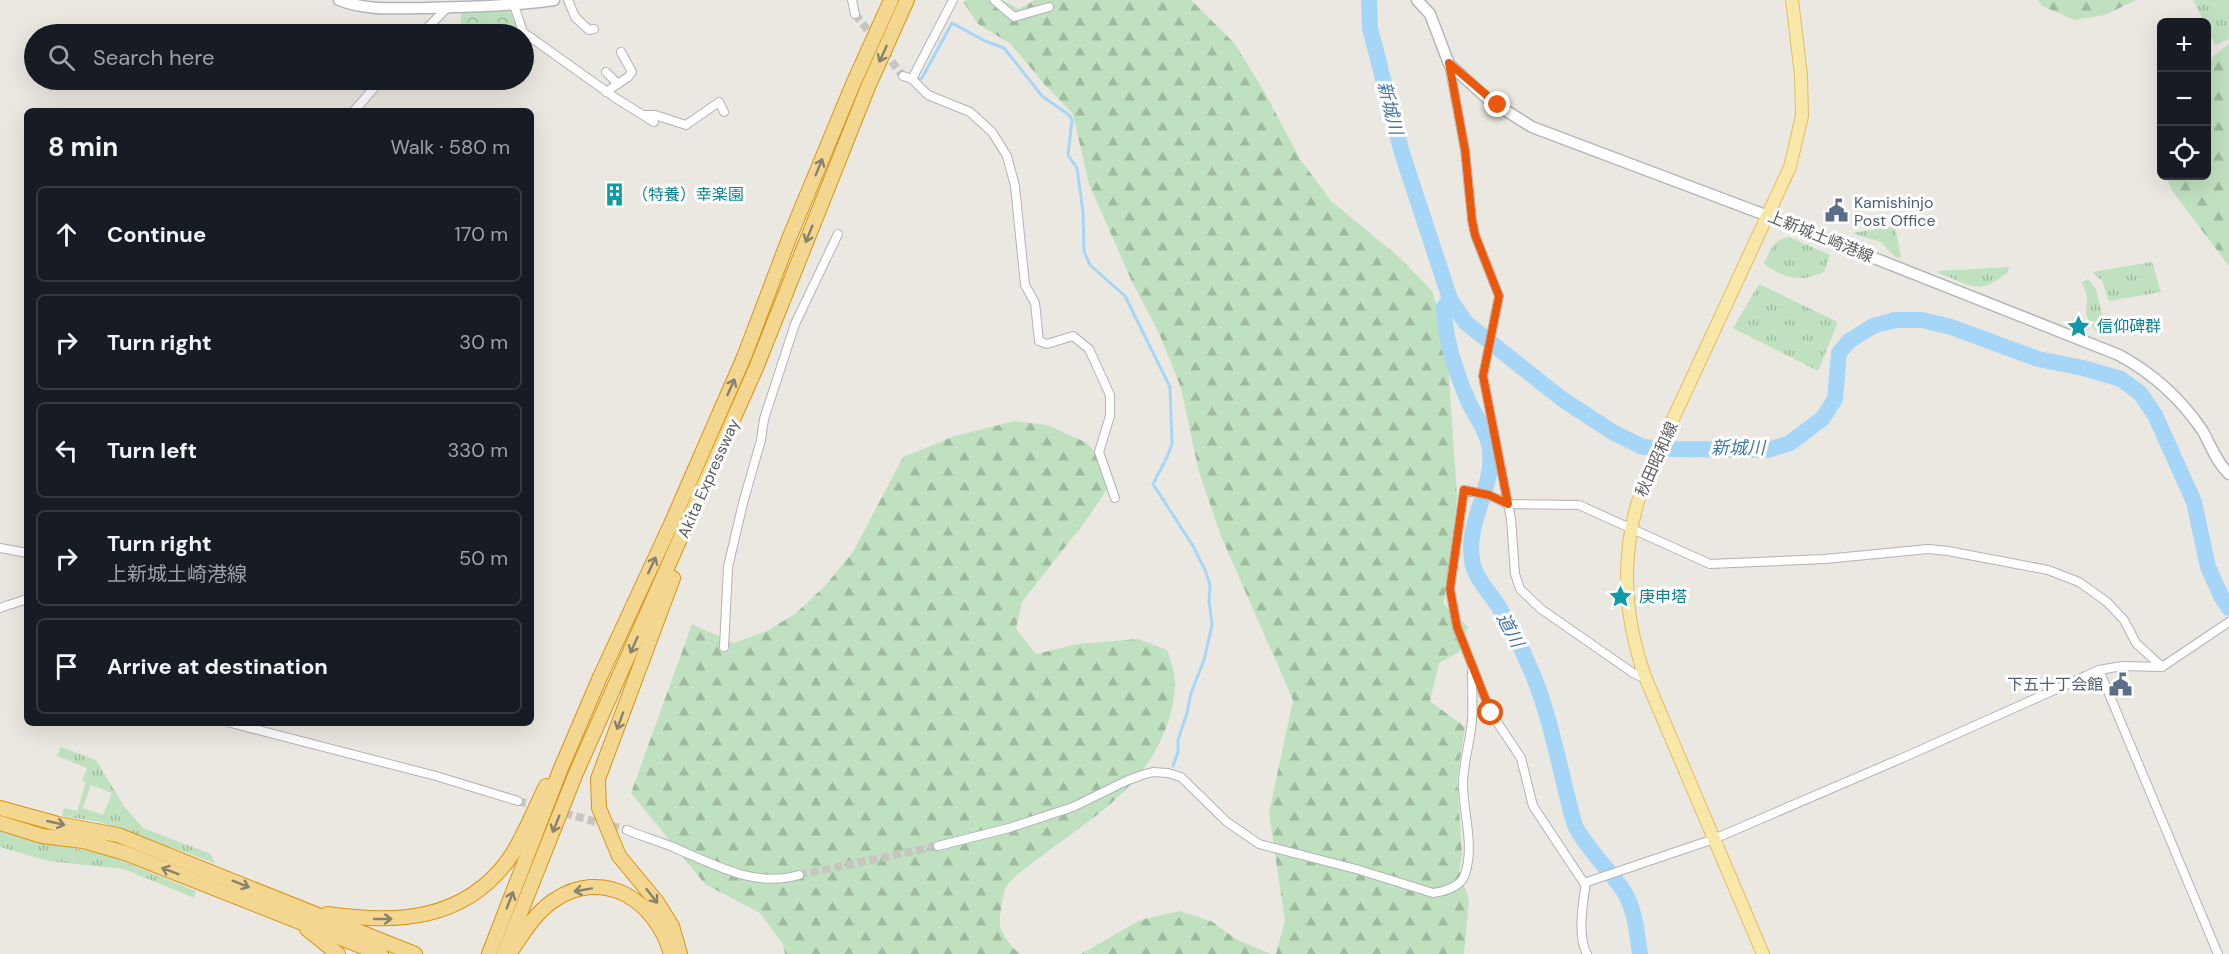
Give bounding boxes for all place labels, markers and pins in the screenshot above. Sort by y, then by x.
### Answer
building icon: （特養）幸楽園 [601,181,627,207]
place label: （特養）幸楽園 [632,184,744,205]
place label: Kamishinjo Post Office [1854,192,1936,231]
public building icon: Kamishinjo Post Office [1823,198,1849,224]
place icon: 信仰碑群 [2066,313,2092,339]
place label: 信仰碑群 [2097,316,2161,337]
place icon: 庚申塔 [1608,583,1634,609]
place label: 庚申塔 [1639,586,1687,607]
public building icon: 下五十丁会館 [2108,671,2134,697]
place label: 下五十丁会館 [2007,674,2103,695]

